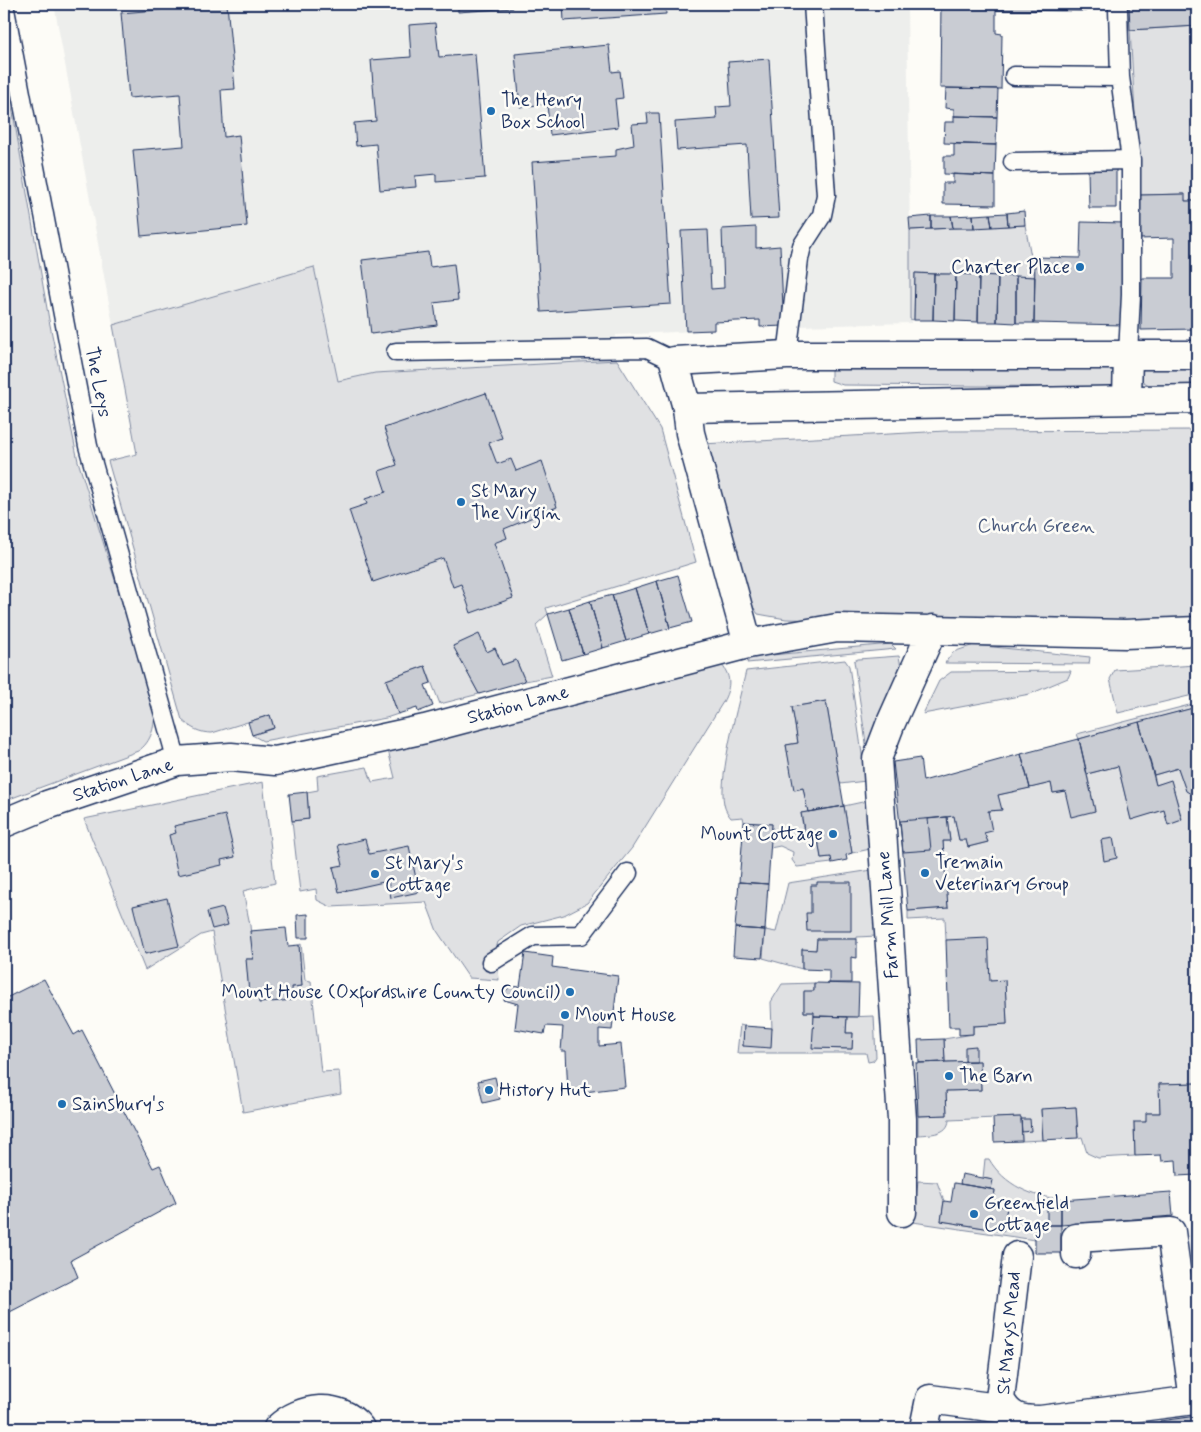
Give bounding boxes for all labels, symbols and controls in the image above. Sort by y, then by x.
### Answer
place label: The Henry Box School [501,88,585,135]
marker: The Henry Box School [485,105,497,117]
place label: Charter Place [951,255,1070,280]
marker: Charter Place [1074,261,1086,273]
street label: The Leys [78,345,117,420]
place label: St Mary The Virgin [471,479,560,529]
marker: St Mary The Virgin [455,496,467,508]
park label: Church Green [977,514,1095,539]
street label: Station Lane [464,679,572,731]
street label: Station Lane [69,752,177,808]
place label: Mount Cottage [701,822,823,848]
marker: Mount Cottage [827,828,839,840]
street label: Farm Mill Lane [871,850,905,980]
place label: Tremain Veterinary Group [935,850,1069,897]
place label: St Mary's Cottage [385,851,464,899]
marker: Tremain Veterinary Group [919,867,931,879]
marker: St Mary's Cottage [369,868,381,880]
place label: Mount House (Oxfordshire County Council) [222,980,560,1008]
marker: Mount House (Oxfordshire County Council) [564,986,576,998]
place label: Mount House [575,1003,676,1028]
marker: Mount House [559,1009,571,1021]
place label: The Barn [959,1064,1033,1089]
marker: The Barn [943,1070,955,1082]
place label: History Hut [499,1078,591,1103]
marker: History Hut [483,1084,495,1096]
place label: Sainsbury's [72,1092,165,1117]
marker: Sainsbury's [56,1098,68,1110]
place label: Greenfield Cottage [984,1191,1069,1239]
marker: Greenfield Cottage [968,1208,980,1220]
street label: St Marys Mead [991,1270,1027,1396]

